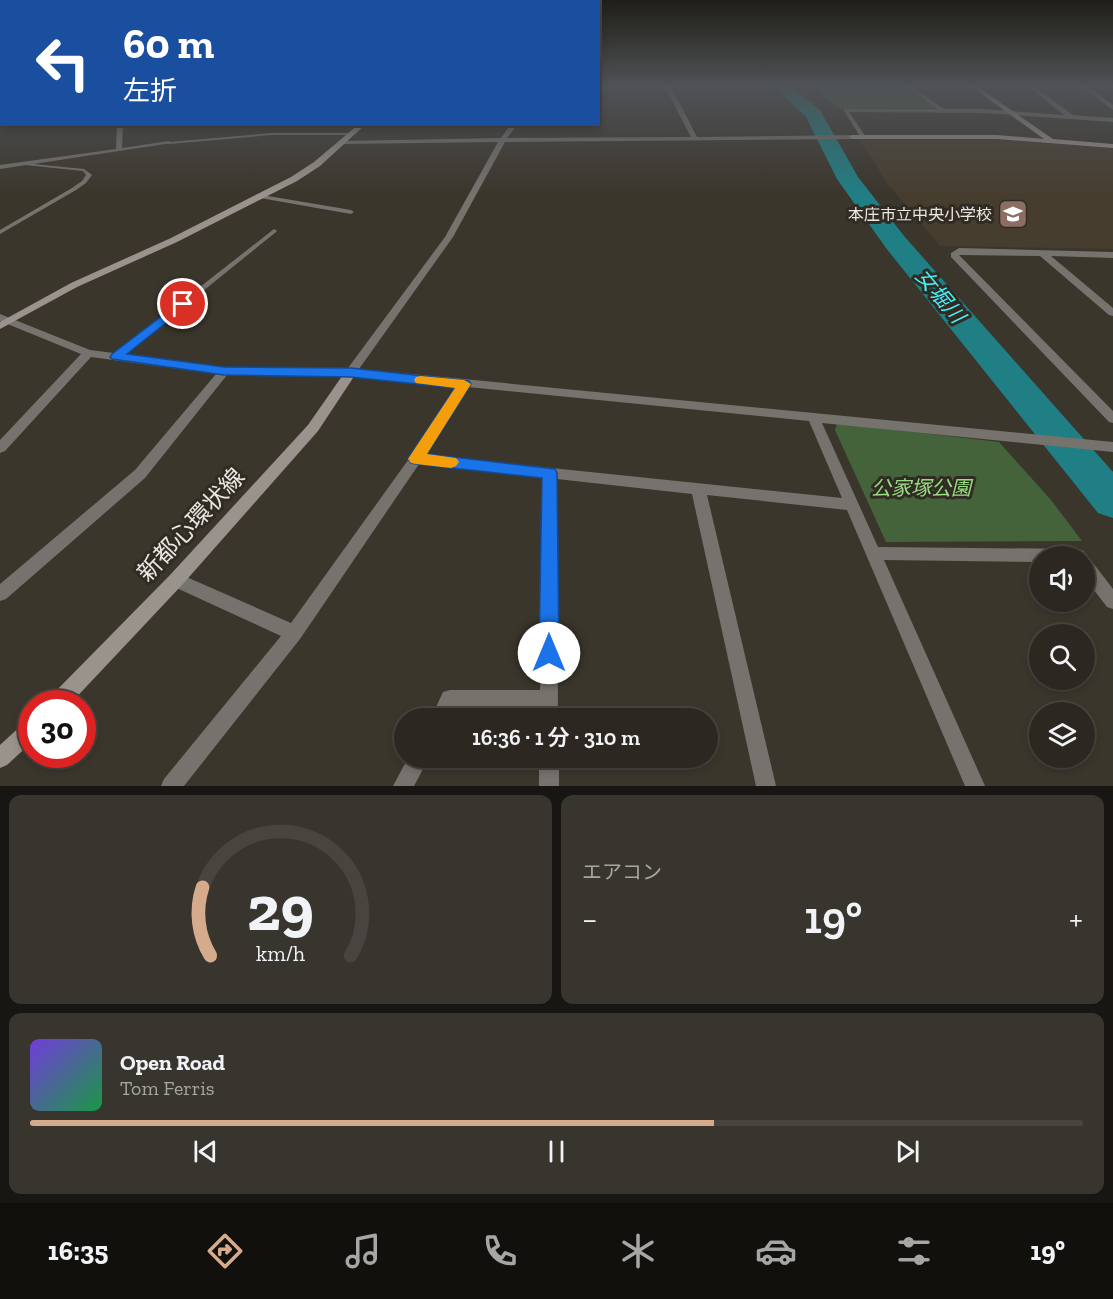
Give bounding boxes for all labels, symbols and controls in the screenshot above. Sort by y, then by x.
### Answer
text: 60 m [123,18,214,69]
icon: left [24,24,102,102]
text: 左折 [123,75,177,107]
school or university icon: 本庄市立中央小学校 [997,198,1029,230]
place label: 本庄市立中央小学校 [848,205,992,224]
water label: 女堀川 [911,264,971,329]
pin [157,278,208,329]
icon: arrive [166,287,199,320]
street label: 新都心環状線 [131,462,250,587]
park label: 公家塚公園 [871,476,974,500]
map controls [1029,546,1095,768]
button: sound [1029,546,1095,612]
position arrow [517,621,581,685]
button: search [1029,624,1095,690]
speed limit sign: 30 [18,690,96,768]
button: layers [1029,702,1095,768]
text: 16:36 · 1 分 · 310 m [472,724,640,751]
text: エアコン [582,860,662,884]
text: 29 [247,871,314,946]
text: 19° [804,891,862,945]
text: − [582,899,597,938]
text: + [1069,899,1083,938]
text: km/h [256,942,305,967]
text: Open Road [120,1049,225,1076]
text: Tom Ferris [120,1076,215,1100]
icon: previous [189,1135,222,1168]
icon: pause [540,1135,573,1168]
icon: next [891,1135,924,1168]
icon: directions [204,1230,246,1272]
icon: music [342,1230,384,1272]
icon: phone [479,1230,521,1272]
icon: climate [617,1230,659,1272]
icon: car [755,1230,797,1272]
icon: filters [893,1230,935,1272]
text: 16:35 [48,1235,108,1267]
text: 19° [1030,1235,1065,1267]

